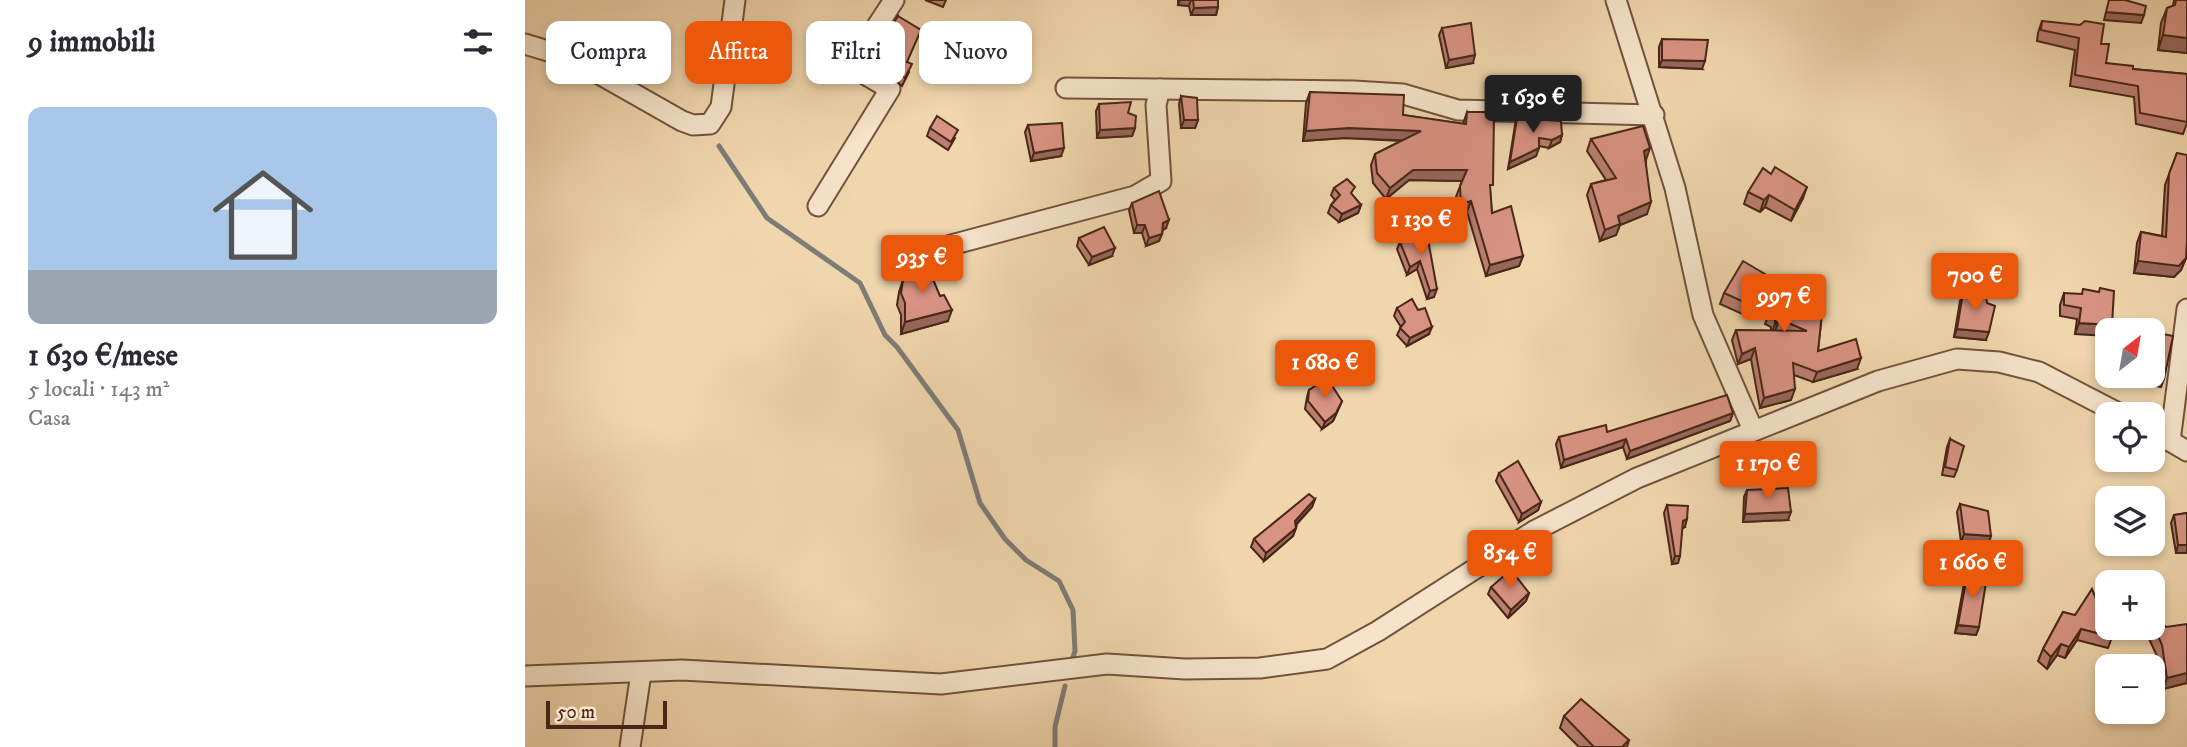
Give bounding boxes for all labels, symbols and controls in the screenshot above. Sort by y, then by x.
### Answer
chip: Compra [546,21,671,84]
chip: Affitta [685,21,792,84]
chip: Filtri [806,21,905,84]
chip: Nuovo [919,21,1032,84]
icon: filters [459,23,497,61]
text: 9 immobili [28,24,155,61]
pin: 1 630 € [1468,76,1598,135]
text: 1 630 € [1501,83,1565,112]
icon: home [200,152,326,278]
pin: 1 130 € [1356,198,1486,257]
text: 1 130 € [1390,205,1452,234]
pin: 935 € [873,236,971,295]
text: 935 € [897,243,947,272]
pin: 700 € [1926,254,2024,313]
text: 700 € [1947,261,2003,290]
pin: 997 € [1735,274,1833,334]
text: 997 € [1757,282,1811,311]
north arrow [2095,318,2165,388]
map controls [2095,318,2165,724]
text: 1 630 €/mese [28,338,178,375]
pin: 1 680 € [1260,340,1390,400]
text: 1 680 € [1291,348,1359,377]
text: 5 locali · 143 m² [28,375,170,404]
button: locate [2095,402,2165,472]
text: Casa [28,404,71,433]
pin: 1 170 € [1703,442,1833,501]
text: 1 170 € [1736,449,1800,478]
button: layers [2095,486,2165,556]
pin: 854 € [1461,530,1559,590]
text: 854 € [1483,538,1537,567]
pin: 1 660 € [1908,540,2038,600]
text: 1 660 € [1939,548,2007,577]
button: + [2095,570,2165,640]
button: − [2095,654,2165,724]
scale bar [546,698,667,730]
text: 50 m [557,701,595,724]

